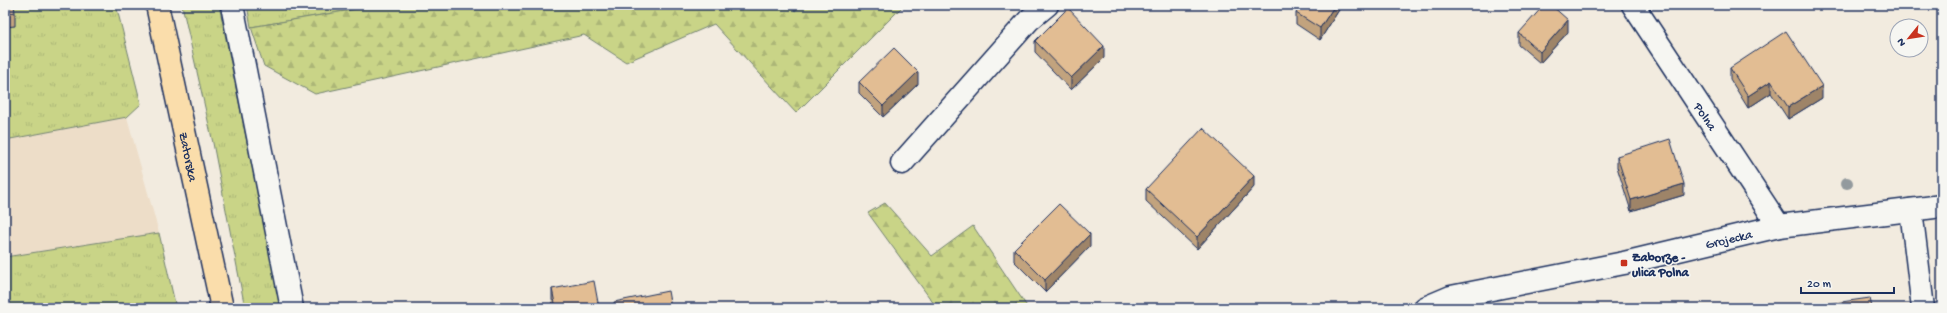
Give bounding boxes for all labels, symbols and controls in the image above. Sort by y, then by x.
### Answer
north arrow [1889,18,1929,58]
text: N [1895,36,1909,48]
street label: Polna [1689,100,1719,135]
street label: Zatorska [174,131,200,184]
street label: Grojecka [1704,227,1755,253]
place label: Zaborze - ulica Polna [1632,251,1689,281]
marker: Zaborze - ulica Polna [1619,258,1629,268]
scale bar [1801,269,1894,295]
text: 20 m [1807,278,1832,292]

